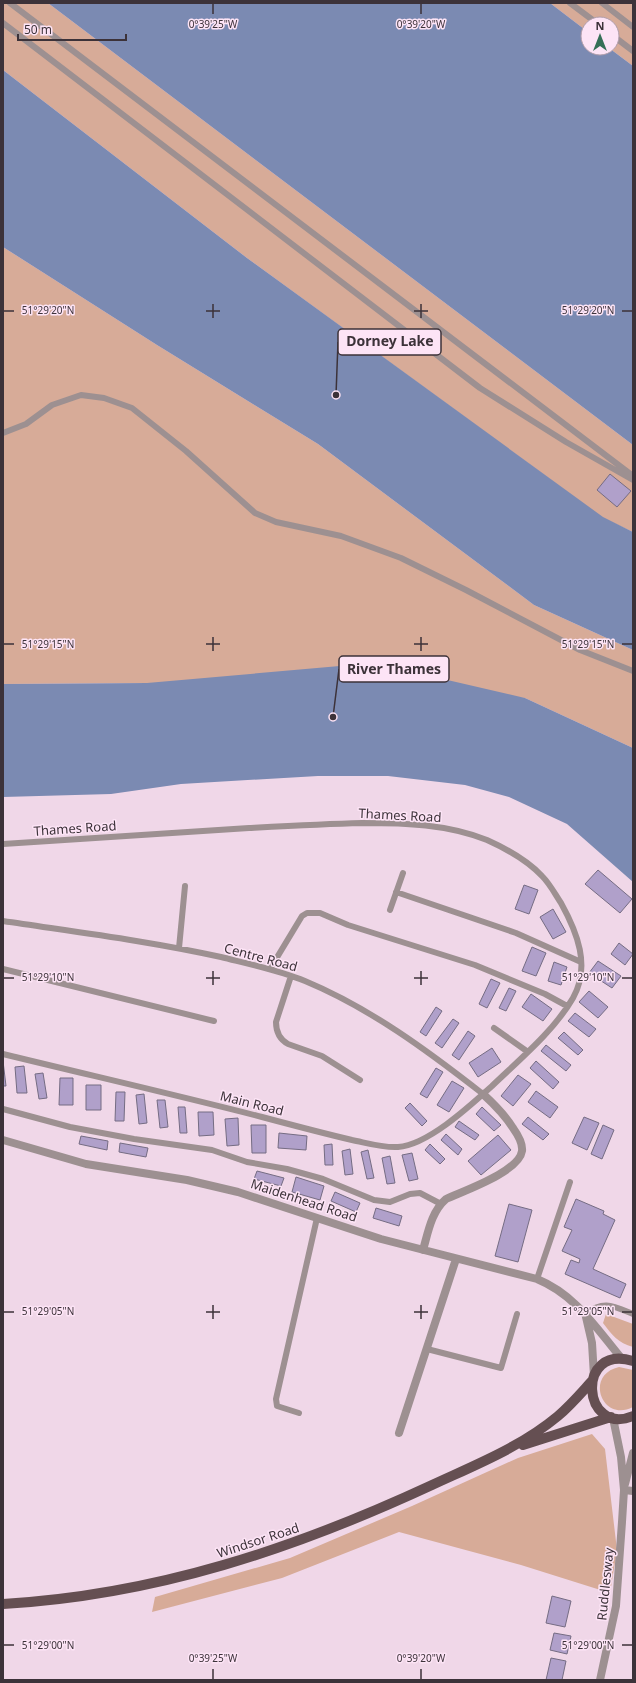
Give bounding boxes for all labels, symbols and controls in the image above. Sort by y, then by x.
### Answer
scale bar [18,16,126,42]
north arrow [580,16,620,56]
text: 0°39'25"W [189,17,238,31]
text: 0°39'20"W [397,17,446,31]
text: N [596,18,604,33]
text: 50 m [24,21,52,38]
text: 51°29'20"N [22,303,74,317]
text: 51°29'20"N [562,303,614,317]
callout: Dorney Lake [338,329,441,355]
text: Dorney Lake [346,331,434,350]
text: 51°29'15"N [22,637,74,651]
text: 51°29'15"N [562,637,614,651]
callout: River Thames [339,656,449,682]
text: River Thames [347,659,441,678]
street label: Thames Road [358,804,442,826]
street label: Thames Road [33,816,117,840]
street label: Centre Road [222,939,300,975]
text: 51°29'10"N [22,970,74,984]
text: 51°29'10"N [562,970,614,984]
street label: Main Road [218,1086,286,1120]
street label: Maidenhead Road [248,1174,360,1226]
text: 51°29'05"N [22,1304,74,1318]
text: 51°29'05"N [562,1304,614,1318]
street label: Windsor Road [215,1518,301,1562]
street label: Ruddlesway [592,1546,618,1621]
text: 51°29'00"N [22,1638,74,1652]
text: 51°29'00"N [562,1638,614,1652]
text: 0°39'25"W [189,1651,238,1665]
text: 0°39'20"W [397,1651,446,1665]

